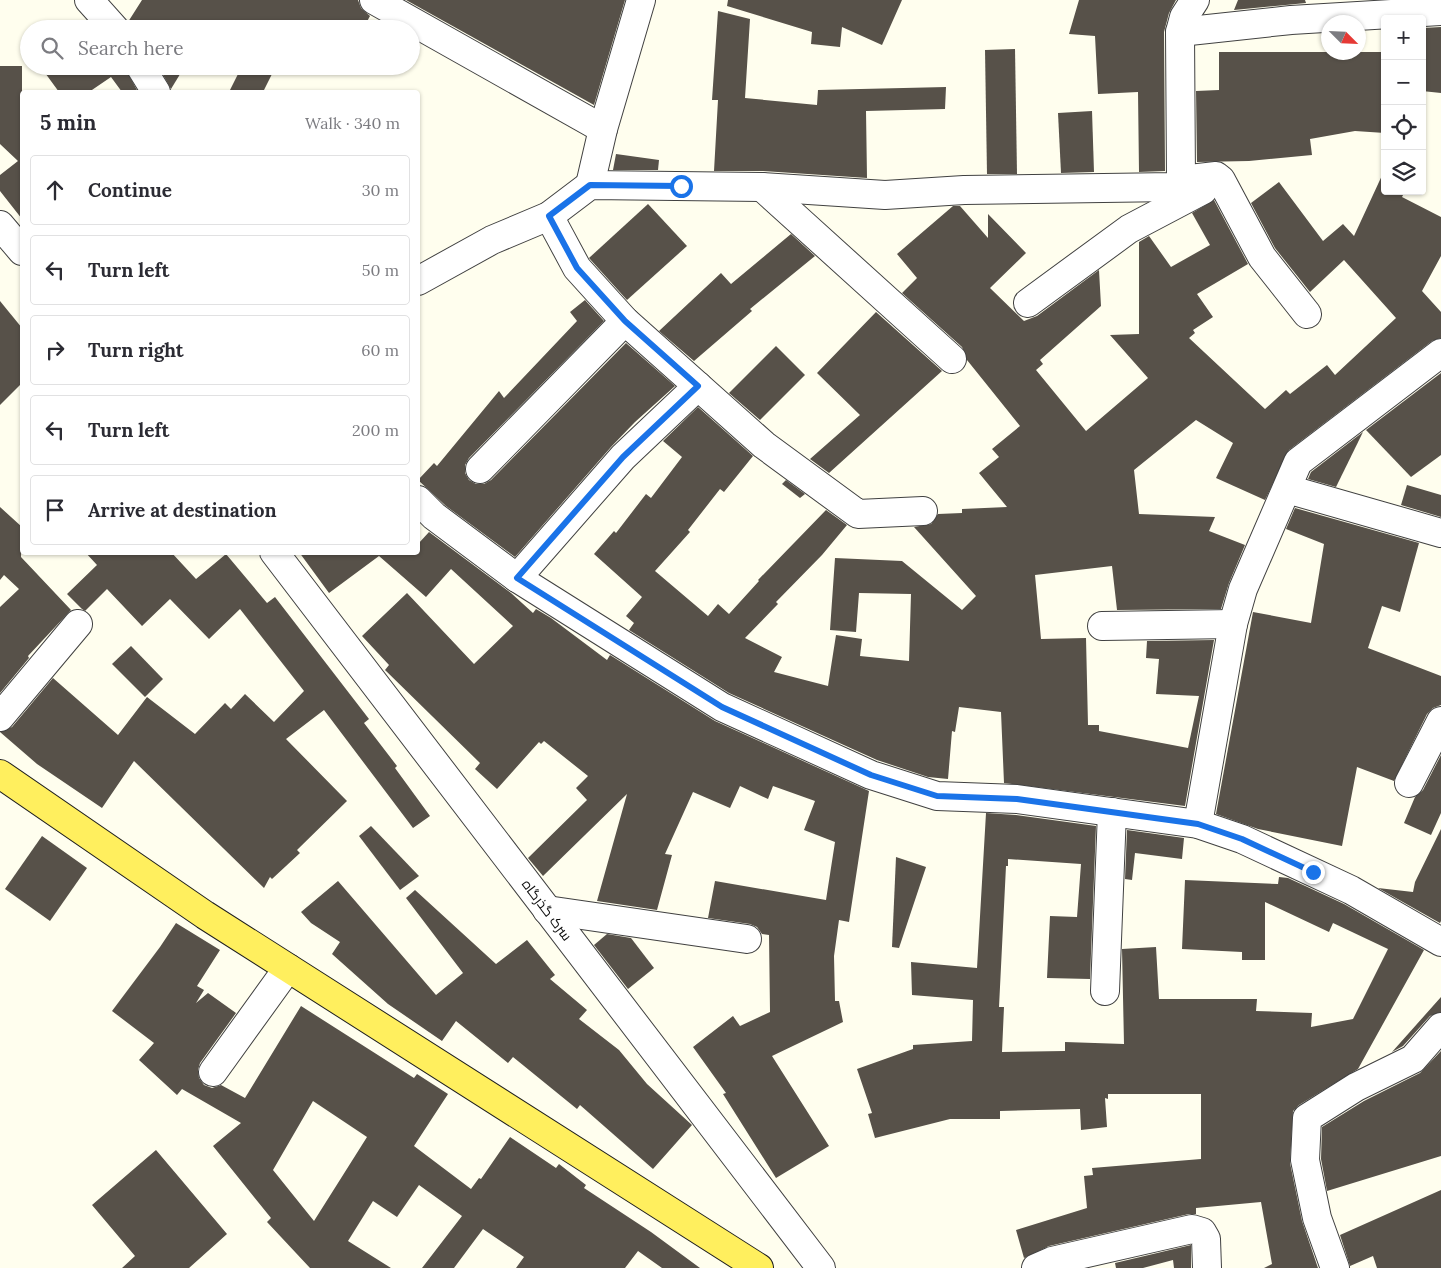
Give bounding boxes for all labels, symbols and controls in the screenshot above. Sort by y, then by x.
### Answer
north arrow [1321,15,1366,60]
map controls [1381,15,1426,195]
button: + [1381,15,1426,60]
search box [20,20,420,75]
icon: search [38,34,66,62]
text: Search here [78,36,184,60]
button: − [1381,60,1426,105]
button: locate [1381,105,1426,150]
text: 5 min [40,109,96,136]
text: Walk · 340 m [305,113,400,133]
button: layers [1381,150,1426,195]
route start [670,175,693,198]
icon: ahead [41,176,69,204]
text: Continue [88,178,172,202]
text: 30 m [362,180,399,200]
icon: left [41,256,69,284]
text: Turn left [88,258,169,282]
text: 50 m [362,260,399,280]
icon: right [41,336,69,364]
text: Turn right [88,338,184,362]
text: 60 m [361,340,399,360]
icon: left [41,416,69,444]
text: Turn left [88,418,169,442]
text: 200 m [352,420,399,440]
icon: arrive [41,496,69,524]
text: Arrive at destination [88,498,277,522]
route end [1302,861,1325,884]
street label: سرک گذرگاه [518,876,576,944]

